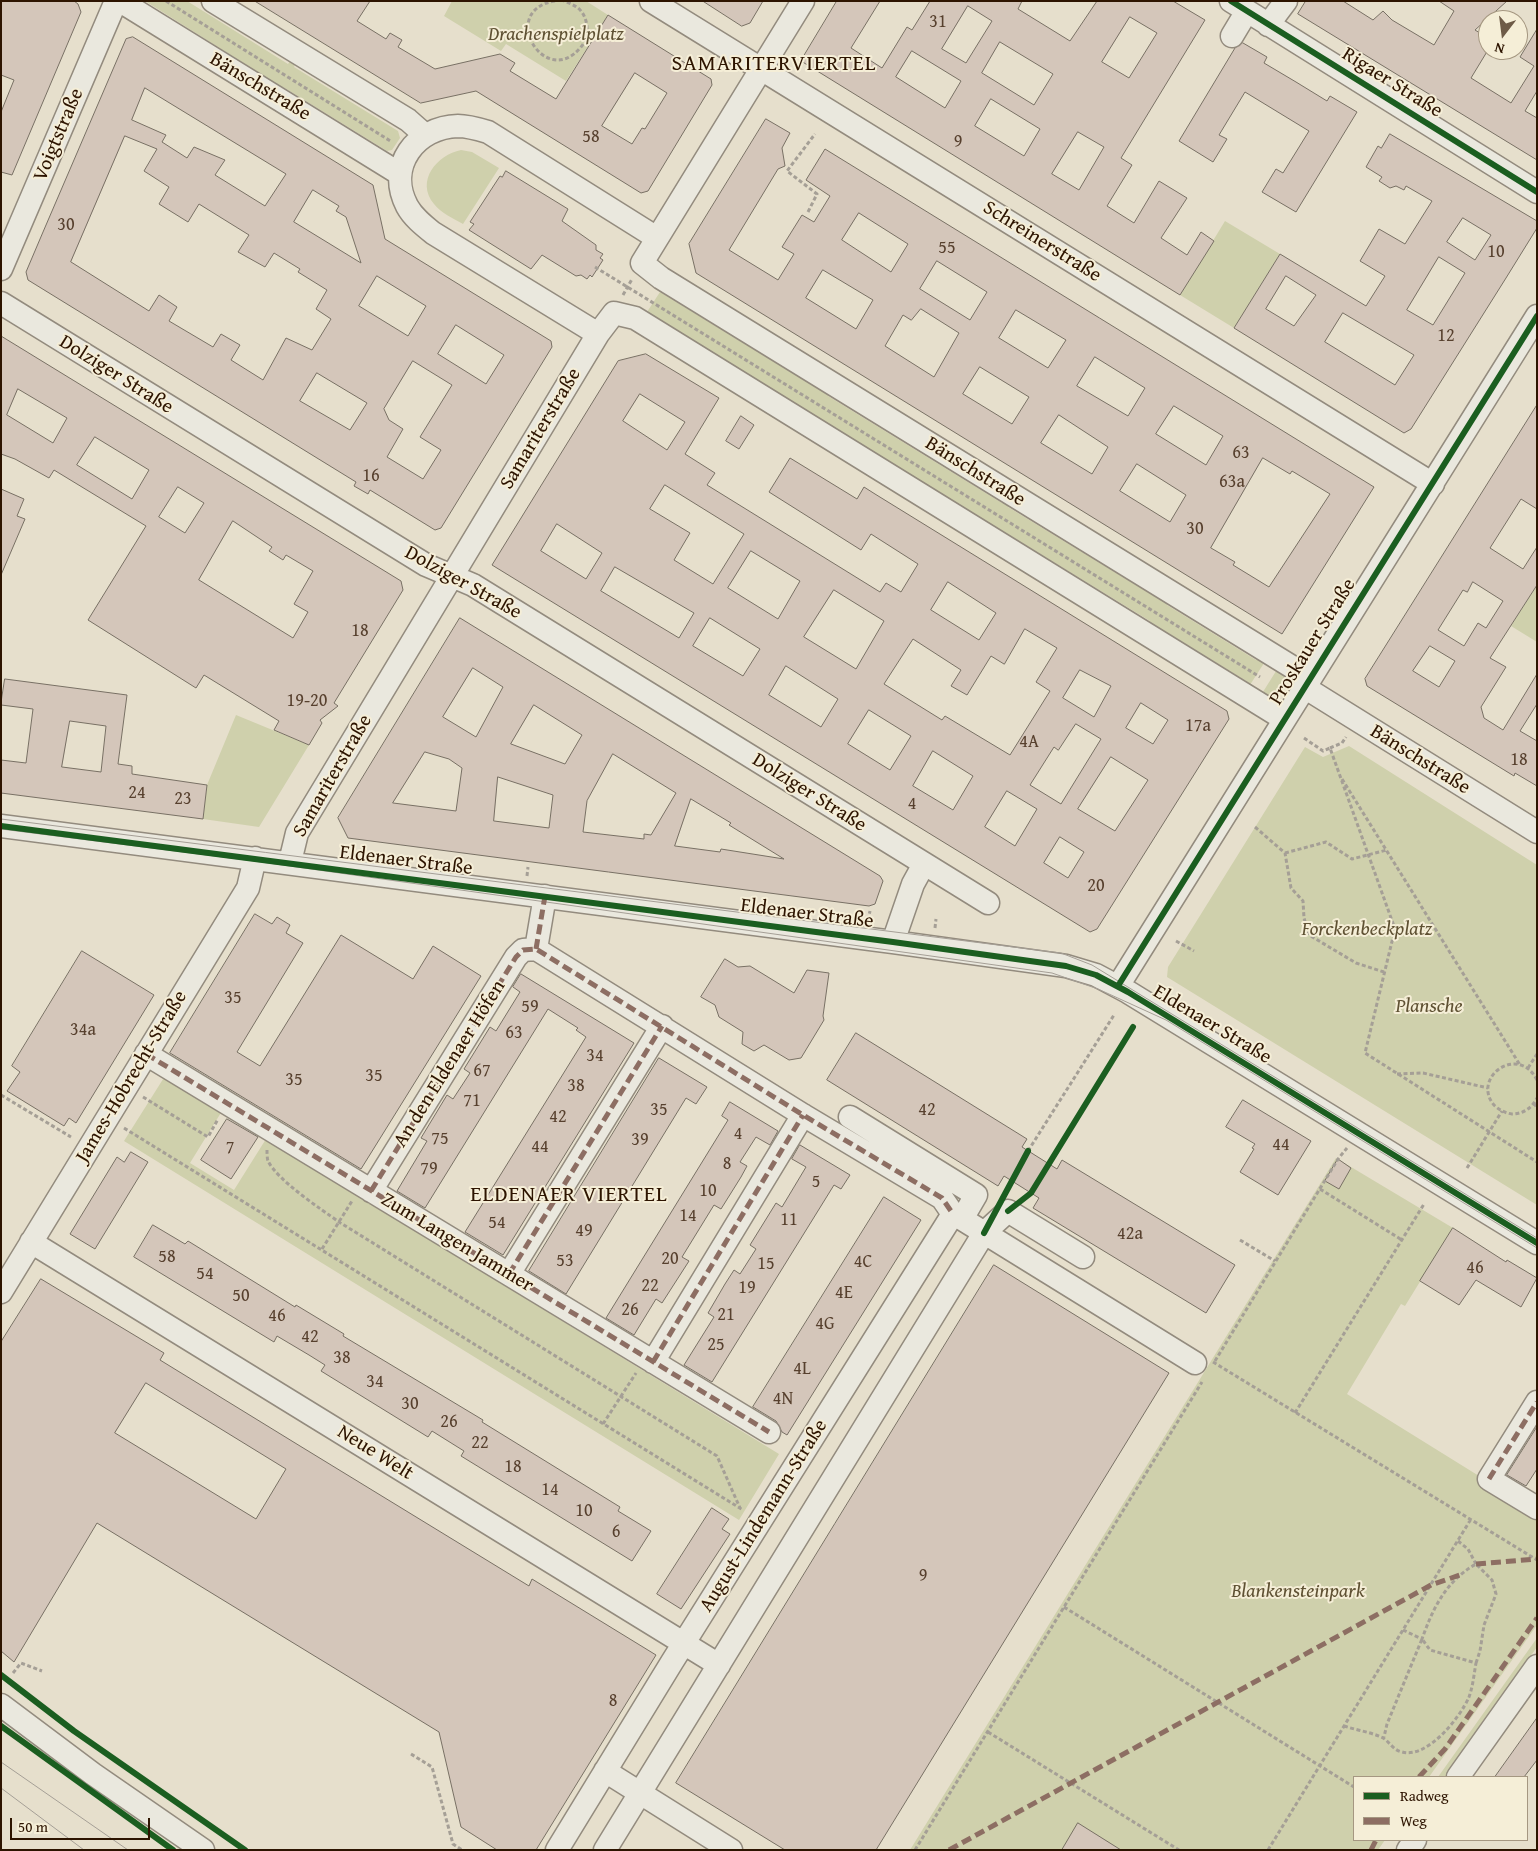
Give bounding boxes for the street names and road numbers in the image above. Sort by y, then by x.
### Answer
street label: Rigaer Straße [1337,43,1447,123]
street label: Bänschstraße [205,48,315,126]
street label: Voigtstraße [29,85,89,185]
street label: Schreinerstraße [978,196,1106,288]
street label: Dolziger Straße [55,330,177,420]
street label: Samariterstraße [495,364,587,494]
street label: Bänschstraße [921,432,1029,512]
street label: Dolziger Straße [400,541,526,625]
street label: Proskauer Straße [1264,574,1362,710]
street label: Samariterstraße [288,711,378,841]
street label: Bänschstraße [1366,720,1474,800]
street label: Dolziger Straße [748,748,870,838]
street label: Eldenaer Straße [338,841,474,881]
street label: Eldenaer Straße [739,894,875,934]
street label: An den Eldenaer Höfen [389,976,511,1152]
street label: Eldenaer Straße [1148,980,1276,1070]
street label: James-Hobrecht-Straße [71,987,193,1167]
street label: Zum Langen Jammer [376,1188,538,1298]
street label: August-Lindemann-Straße [695,1415,833,1617]
street label: Neue Welt [332,1420,418,1486]

